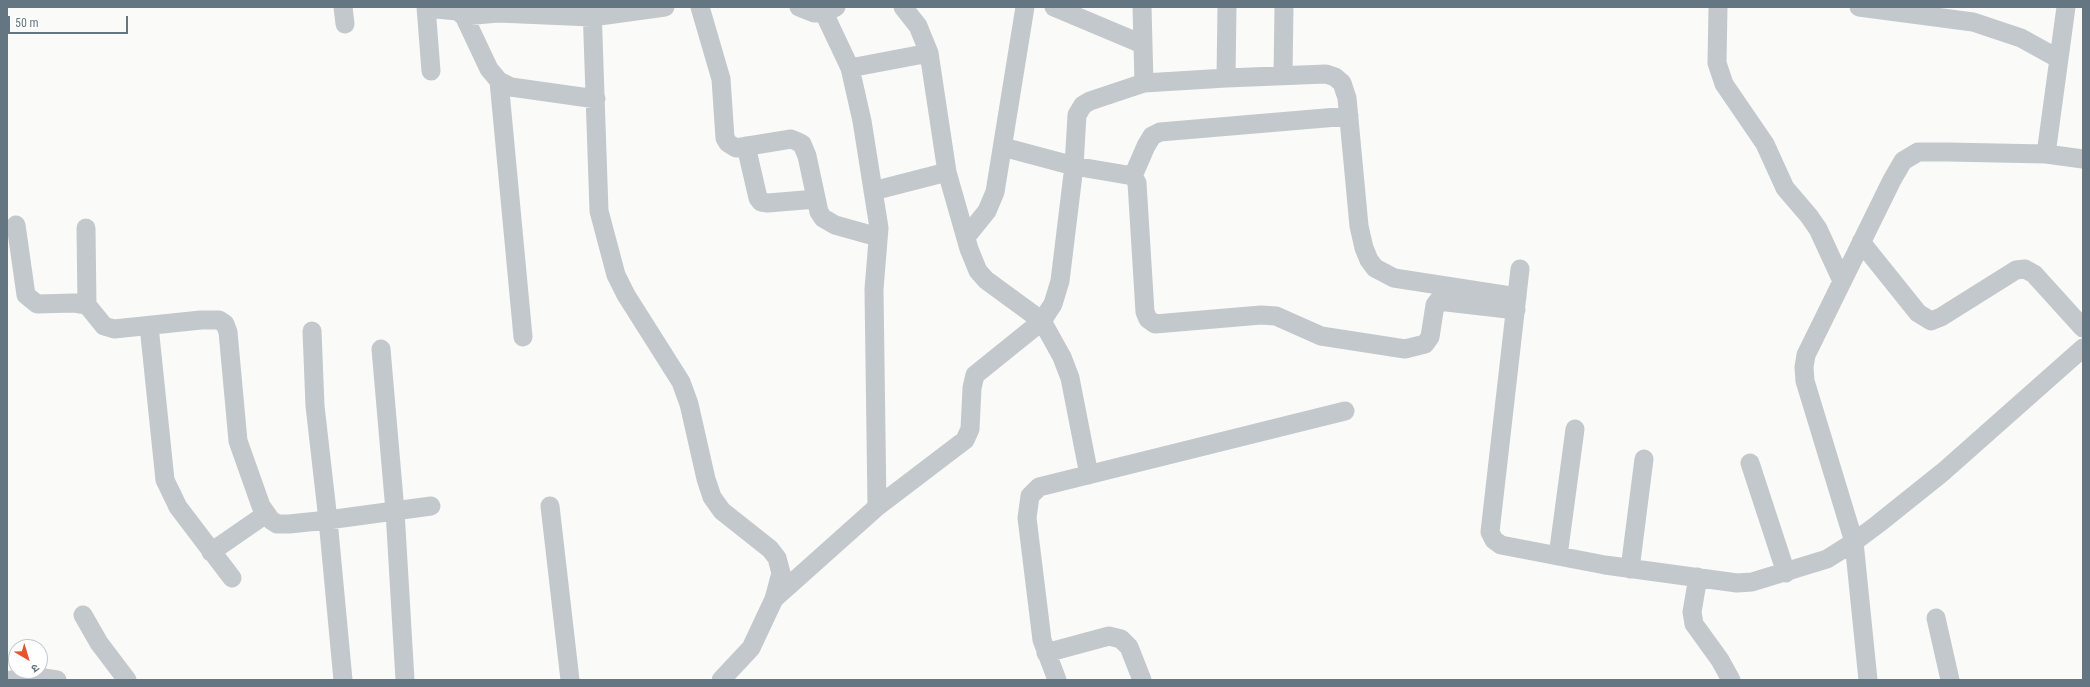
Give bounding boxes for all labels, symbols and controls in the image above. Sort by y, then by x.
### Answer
scale bar [10,8,130,34]
text: 50 m [15,16,39,30]
north arrow [8,639,48,679]
text: उ [29,661,42,675]

